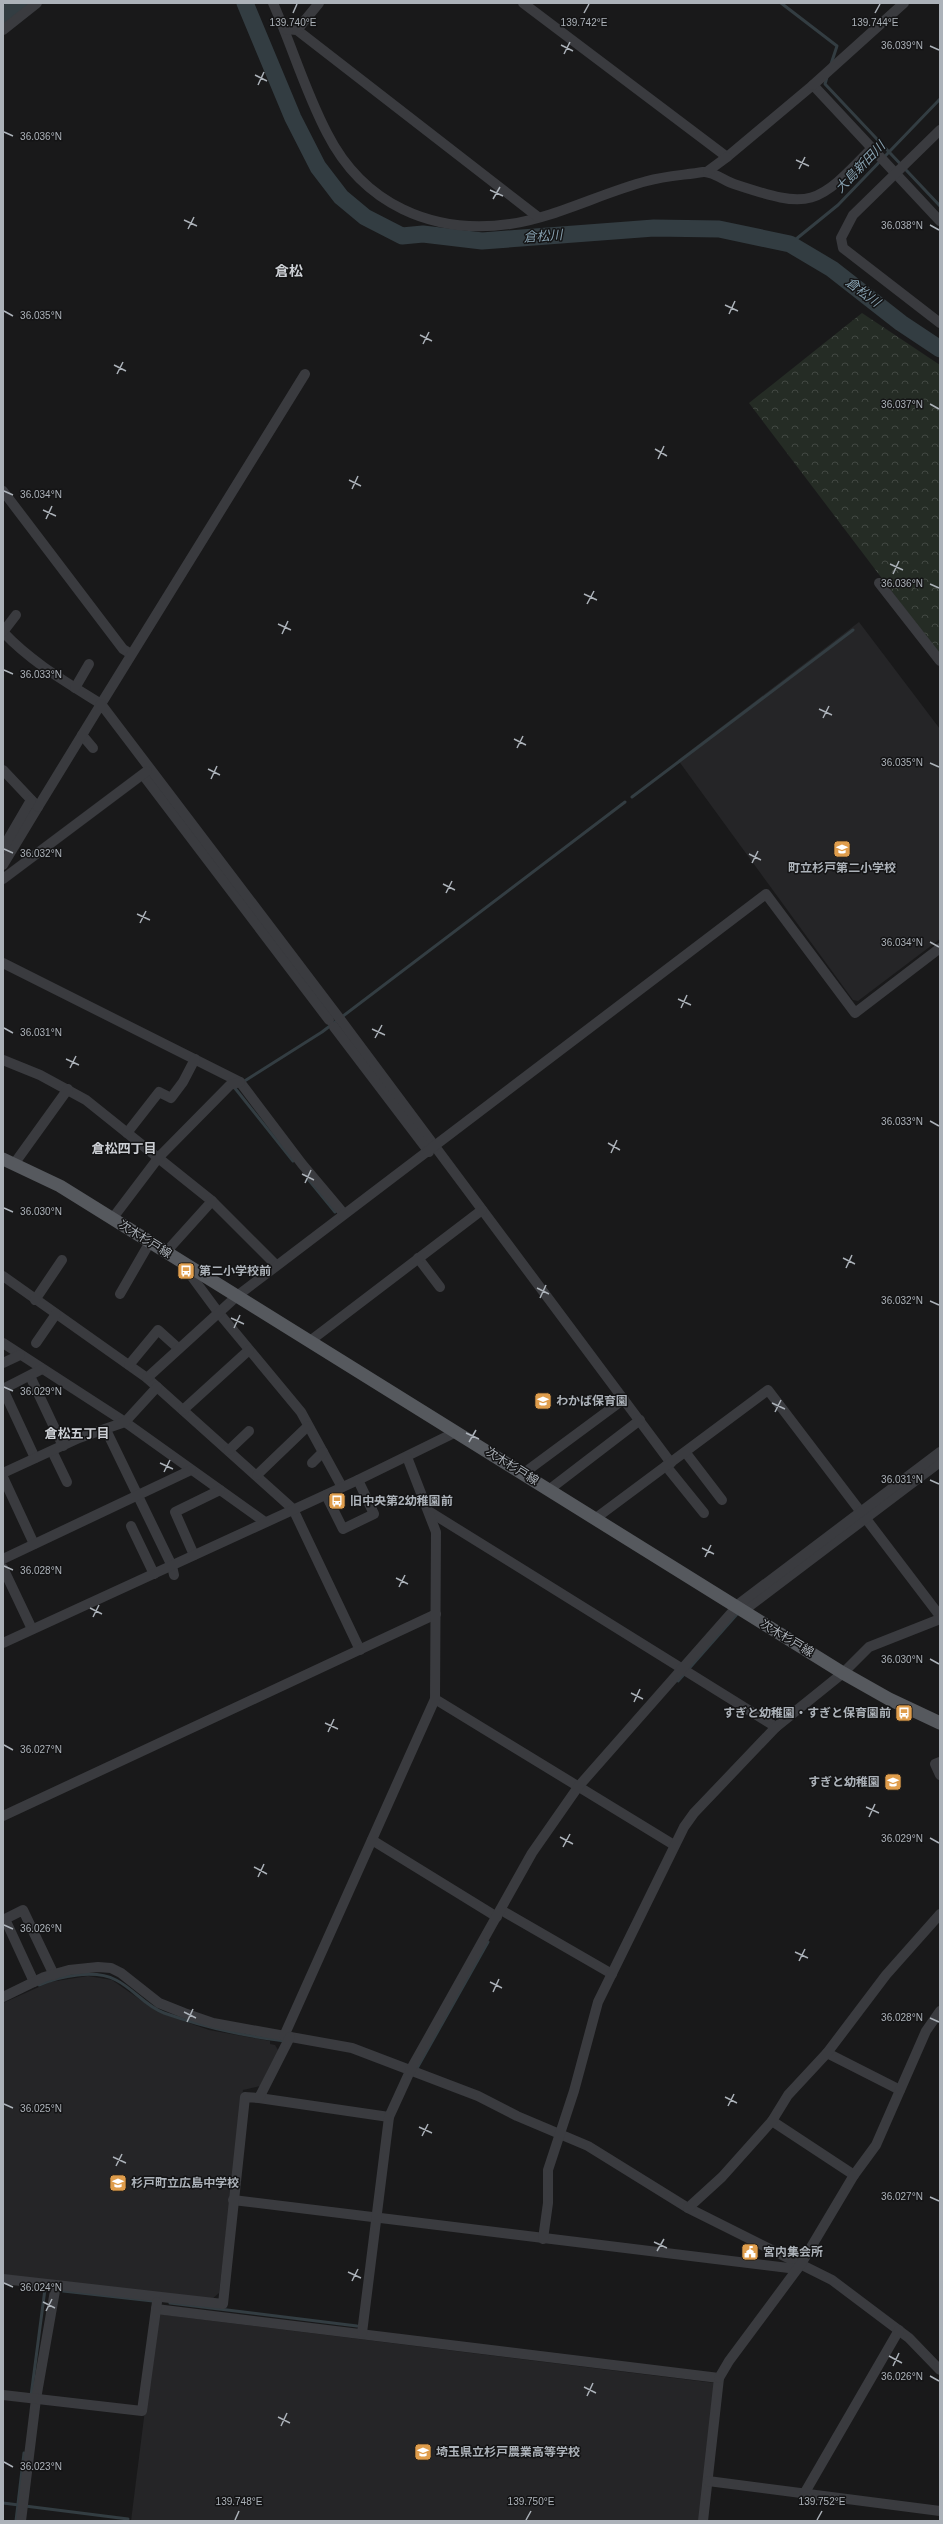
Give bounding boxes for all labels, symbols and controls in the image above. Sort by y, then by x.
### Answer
text: 139.740°E [270,17,317,28]
text: 139.742°E [561,17,608,28]
text: 139.744°E [852,17,899,28]
text: 36.039°N [881,40,923,51]
text: 36.036°N [20,131,62,142]
water label: 大島新田川 [832,137,889,196]
text: 36.038°N [881,220,923,231]
water label: 倉松川 [523,227,565,245]
district label: 倉松 [275,263,303,279]
water label: 倉松川 [843,274,885,311]
text: 36.035°N [20,310,62,321]
text: 36.037°N [881,399,923,410]
text: 36.034°N [20,489,62,500]
text: 36.036°N [881,578,923,589]
text: 36.033°N [20,669,62,680]
text: 36.035°N [881,757,923,768]
school or university icon: 町立杉戸第二小学校 [832,839,852,859]
text: 36.032°N [20,848,62,859]
place label: 町立杉戸第二小学校 [788,861,896,875]
text: 36.034°N [881,937,923,948]
text: 36.031°N [20,1027,62,1038]
text: 36.033°N [881,1116,923,1127]
district label: 倉松四丁目 [91,1141,157,1156]
text: 36.030°N [20,1206,62,1217]
street label: 次木杉戸線 [116,1217,174,1261]
bus stop icon: 第二小学校前 [176,1261,196,1281]
place label: 第二小学校前 [199,1264,271,1278]
text: 36.032°N [881,1295,923,1306]
text: 36.029°N [20,1386,62,1397]
school or university icon: わかば保育園 [533,1391,553,1411]
place label: わかば保育園 [556,1394,628,1408]
district label: 倉松五丁目 [44,1426,110,1441]
street label: 次木杉戸線 [483,1444,541,1488]
text: 36.031°N [881,1474,923,1485]
bus stop icon: 旧中央第2幼稚園前 [327,1491,347,1511]
place label: 旧中央第2幼稚園前 [350,1494,453,1508]
text: 36.028°N [20,1565,62,1576]
street label: 次木杉戸線 [758,1617,816,1659]
text: 36.030°N [881,1654,923,1665]
bus stop icon: すぎと幼稚園・すぎと保育園前 [894,1703,914,1723]
place label: すぎと幼稚園・すぎと保育園前 [723,1706,891,1720]
text: 36.027°N [20,1744,62,1755]
school or university icon: すぎと幼稚園 [883,1772,903,1792]
place label: すぎと幼稚園 [808,1775,880,1789]
text: 36.029°N [881,1833,923,1844]
text: 36.026°N [20,1923,62,1934]
text: 36.028°N [881,2012,923,2023]
text: 36.025°N [20,2103,62,2114]
school or university icon: 杉戸町立広島中学校 [108,2173,128,2193]
place label: 杉戸町立広島中学校 [131,2176,239,2190]
text: 36.027°N [881,2191,923,2202]
public building icon: 宮内集会所 [740,2242,760,2262]
place label: 宮内集会所 [763,2245,823,2259]
text: 36.024°N [20,2282,62,2293]
text: 36.026°N [881,2371,923,2382]
school or university icon: 埼玉県立杉戸農業高等学校 [413,2442,433,2462]
place label: 埼玉県立杉戸農業高等学校 [436,2445,580,2459]
text: 36.023°N [20,2461,62,2472]
text: 139.748°E [216,2496,263,2507]
text: 139.750°E [508,2496,555,2507]
text: 139.752°E [799,2496,846,2507]

